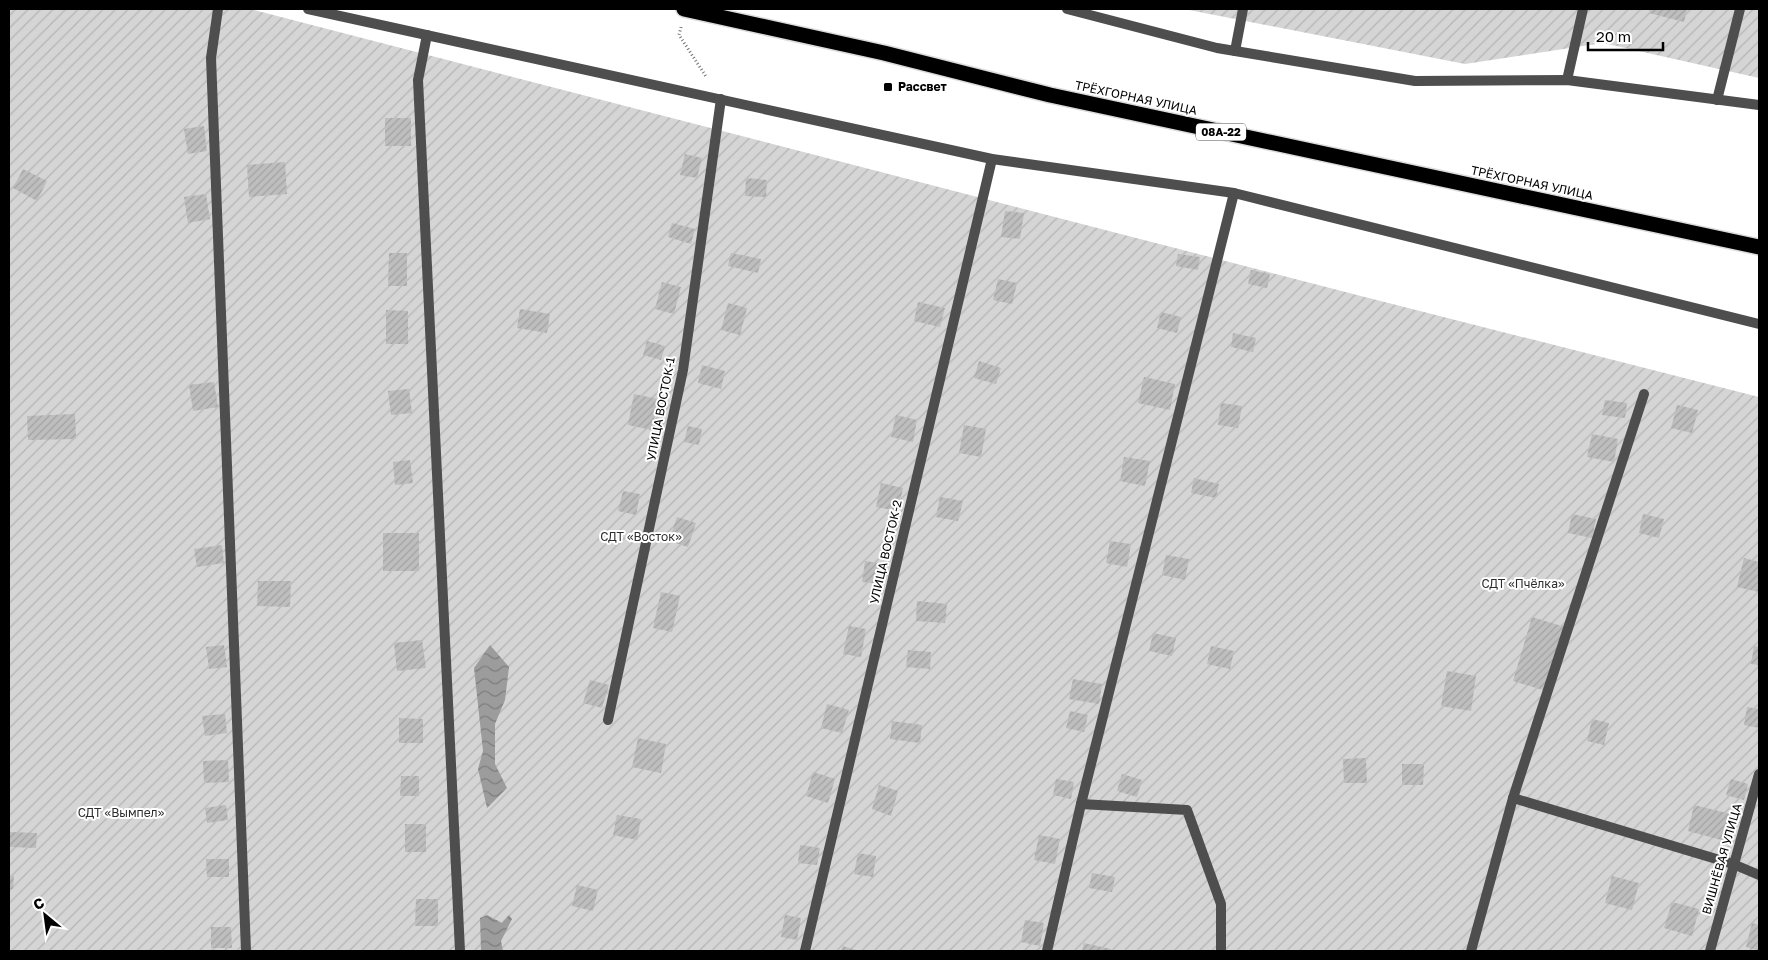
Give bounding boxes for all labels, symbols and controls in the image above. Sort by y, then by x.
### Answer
scale bar [1588,20,1663,52]
text: 20 m [1596,27,1631,45]
street label: ТРЁХГОРНАЯ УЛИЦА [1074,77,1199,118]
place label: Рассвет [898,79,947,94]
marker: Рассвет [882,81,894,93]
road number: 08А-22 [1196,124,1246,140]
street label: ТРЁХГОРНАЯ УЛИЦА [1470,162,1595,203]
street label: УЛИЦА ВОСТОК-1 [643,356,678,462]
street label: УЛИЦА ВОСТОК-2 [866,498,905,605]
park label: СДТ «Восток» [600,529,682,544]
park label: СДТ «Пчёлка» [1481,576,1565,591]
street label: ВИШНЁВАЯ УЛИЦА [1698,802,1745,916]
park label: СДТ «Вымпел» [78,805,165,820]
north arrow [20,890,70,940]
text: С [30,893,47,913]

